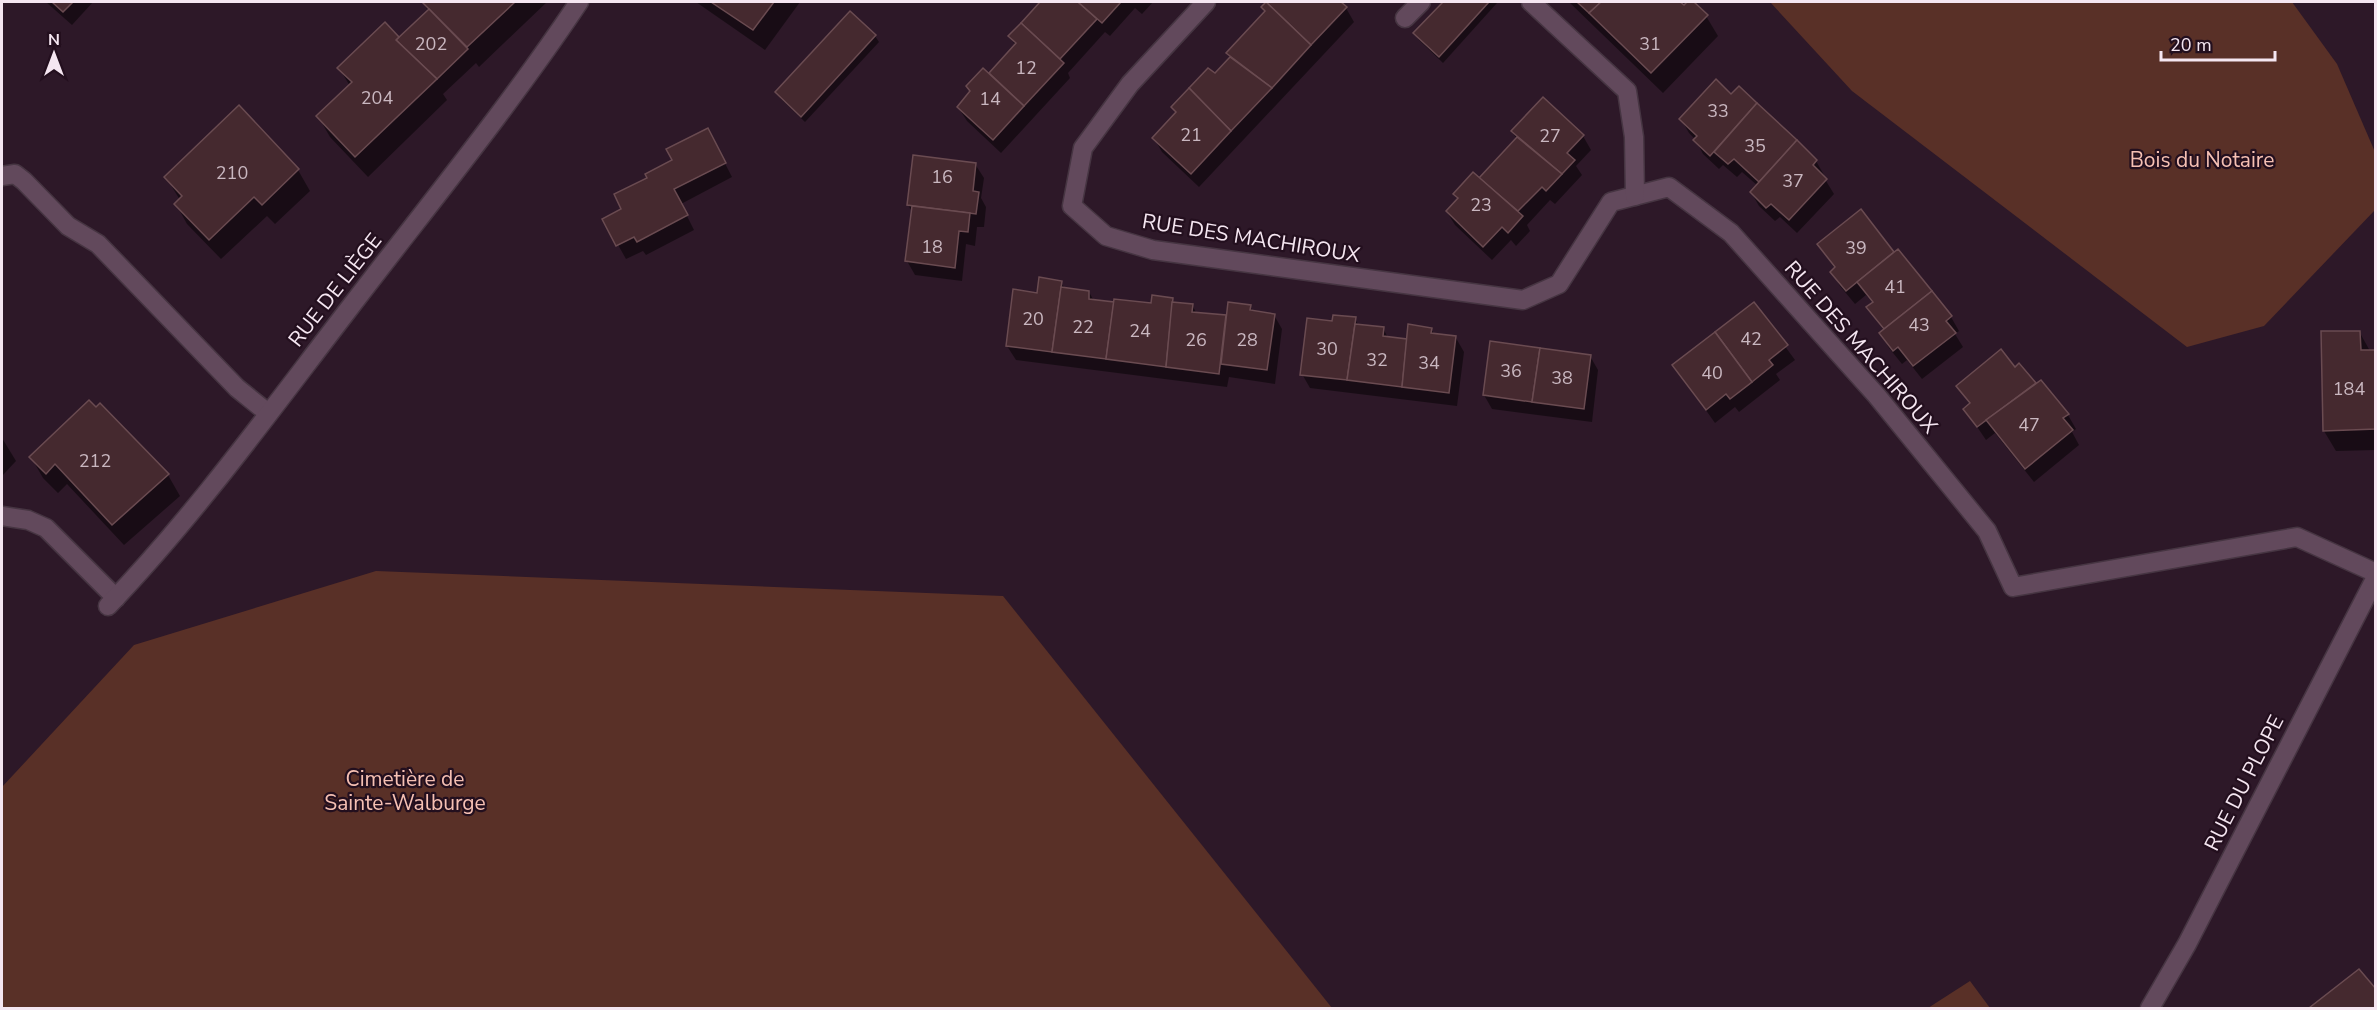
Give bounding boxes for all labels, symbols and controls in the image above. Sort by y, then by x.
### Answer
north arrow [24,24,84,84]
scale bar [2161,24,2275,62]
text: N [48,29,60,51]
house number: 202 [415,32,447,56]
house number: 31 [1639,32,1661,56]
text: 20 m [2170,33,2212,57]
house number: 12 [1015,56,1037,80]
house number: 204 [361,86,393,110]
house number: 14 [979,87,1001,111]
house number: 33 [1707,99,1729,123]
house number: 21 [1180,123,1202,147]
house number: 27 [1539,124,1561,148]
house number: 35 [1744,134,1766,158]
park label: Bois du Notaire [2130,146,2274,174]
house number: 210 [216,161,248,185]
house number: 16 [931,165,953,189]
house number: 37 [1782,169,1804,193]
house number: 23 [1470,193,1492,217]
street label: RUE DES MACHIROUX [1140,207,1362,269]
street label: RUE DE LIÈGE [282,228,388,352]
house number: 18 [921,235,943,259]
house number: 39 [1845,236,1867,260]
street label: RUE DES MACHIROUX [1778,255,1944,440]
house number: 41 [1884,275,1906,299]
house number: 20 [1022,307,1044,331]
house number: 43 [1908,313,1930,337]
house number: 22 [1072,315,1094,339]
house number: 24 [1129,319,1151,343]
house number: 42 [1740,327,1762,351]
house number: 26 [1185,328,1207,352]
house number: 28 [1236,328,1258,352]
house number: 30 [1316,337,1338,361]
house number: 32 [1366,348,1388,372]
house number: 34 [1418,351,1440,375]
house number: 36 [1500,359,1522,383]
house number: 40 [1701,361,1723,385]
house number: 38 [1551,366,1573,390]
house number: 184 [2333,377,2365,401]
house number: 47 [2018,413,2040,437]
house number: 212 [79,449,111,473]
street label: RUE DU PLOPE [2198,710,2290,856]
park label: Cimetière de Sainte-Walburge [324,765,486,817]

